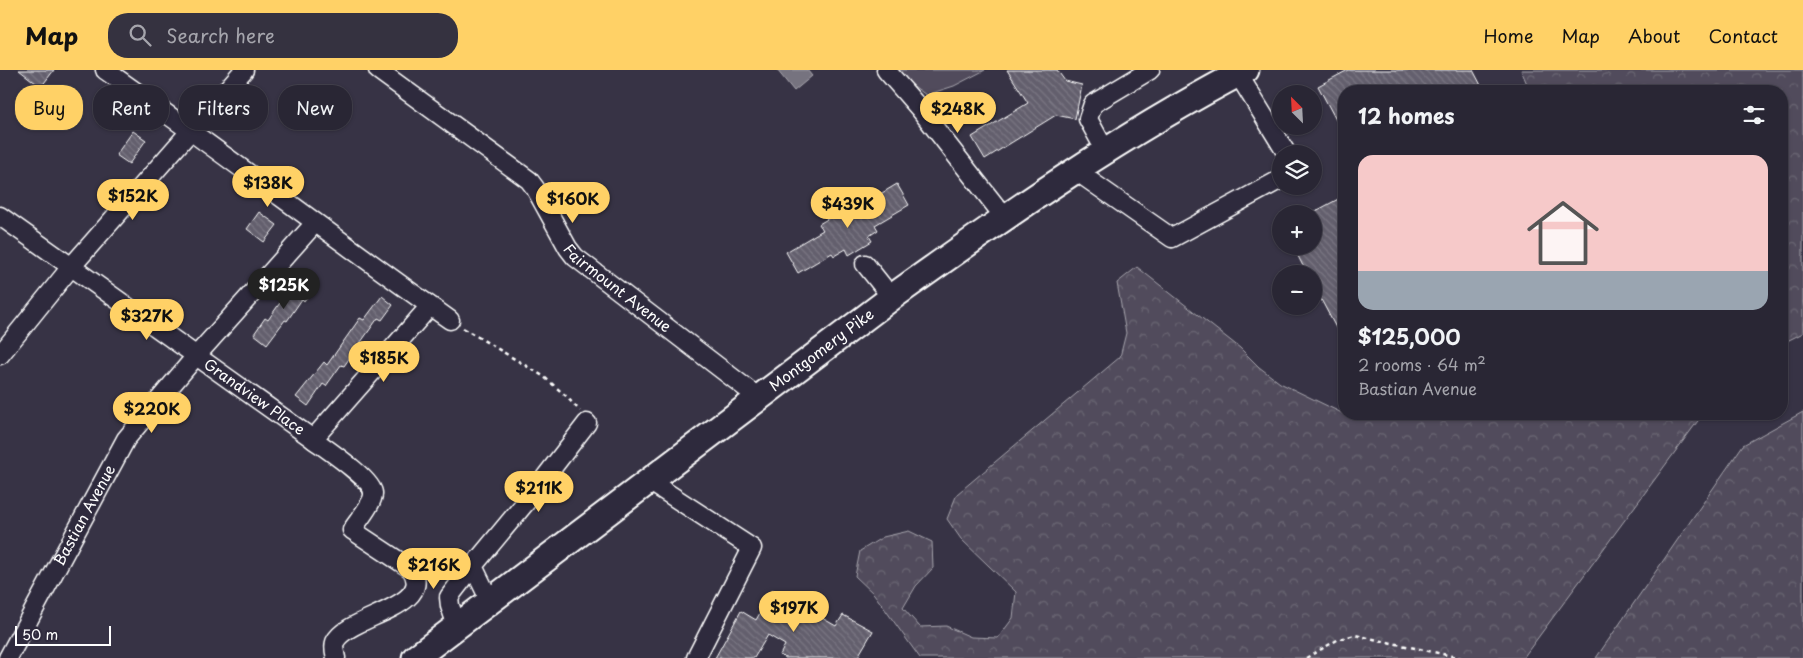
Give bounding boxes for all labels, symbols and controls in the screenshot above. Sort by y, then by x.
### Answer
search box [108,13,458,58]
text: Map [25,17,78,53]
icon: search [126,21,154,49]
text: Search here [166,21,275,49]
text: Home [1483,22,1533,49]
text: Map [1561,22,1600,49]
text: About [1628,22,1680,49]
text: Contact [1708,22,1778,49]
chip: Buy [15,85,83,130]
chip: Rent [93,85,169,130]
chip: Filters [179,85,268,130]
chip: New [278,85,352,130]
north arrow [1272,85,1322,135]
map controls [1272,85,1322,315]
pin: $248K [923,92,993,134]
text: $248K [931,96,985,120]
text: 12 homes [1358,99,1455,131]
icon: filters [1740,101,1768,129]
button: layers [1272,145,1322,195]
pin: $138K [233,166,303,208]
text: $138K [243,170,293,194]
pin: $152K [98,178,168,221]
pin: $160K [538,182,608,224]
text: $152K [108,183,158,207]
text: $160K [547,186,599,210]
pin: $439K [813,186,883,229]
icon: home [1518,188,1608,278]
text: $439K [822,191,874,215]
button: + [1272,205,1322,255]
street label: Fairmount Avenue [559,238,677,337]
button: − [1272,265,1322,315]
pin: $125K [249,268,319,310]
text: $125K [259,272,309,296]
pin: $327K [112,298,182,341]
street label: Montgomery Pike [764,302,878,396]
text: $327K [121,303,173,327]
text: $125,000 [1358,320,1461,352]
pin: $185K [349,340,419,383]
text: $185K [359,345,409,369]
street label: Grandview Place [200,352,310,440]
text: 2 rooms · 64 m² [1358,352,1486,376]
text: Bastian Avenue [1358,376,1477,400]
pin: $220K [117,392,187,434]
text: $220K [124,396,180,420]
street label: Bastian Avenue [47,460,120,569]
pin: $211K [504,470,574,513]
text: $211K [515,475,563,499]
pin: $216K [399,548,469,590]
text: $216K [408,552,460,576]
pin: $197K [759,590,829,633]
text: $197K [770,595,818,619]
scale bar [15,623,111,646]
text: 50 m [22,624,58,645]

